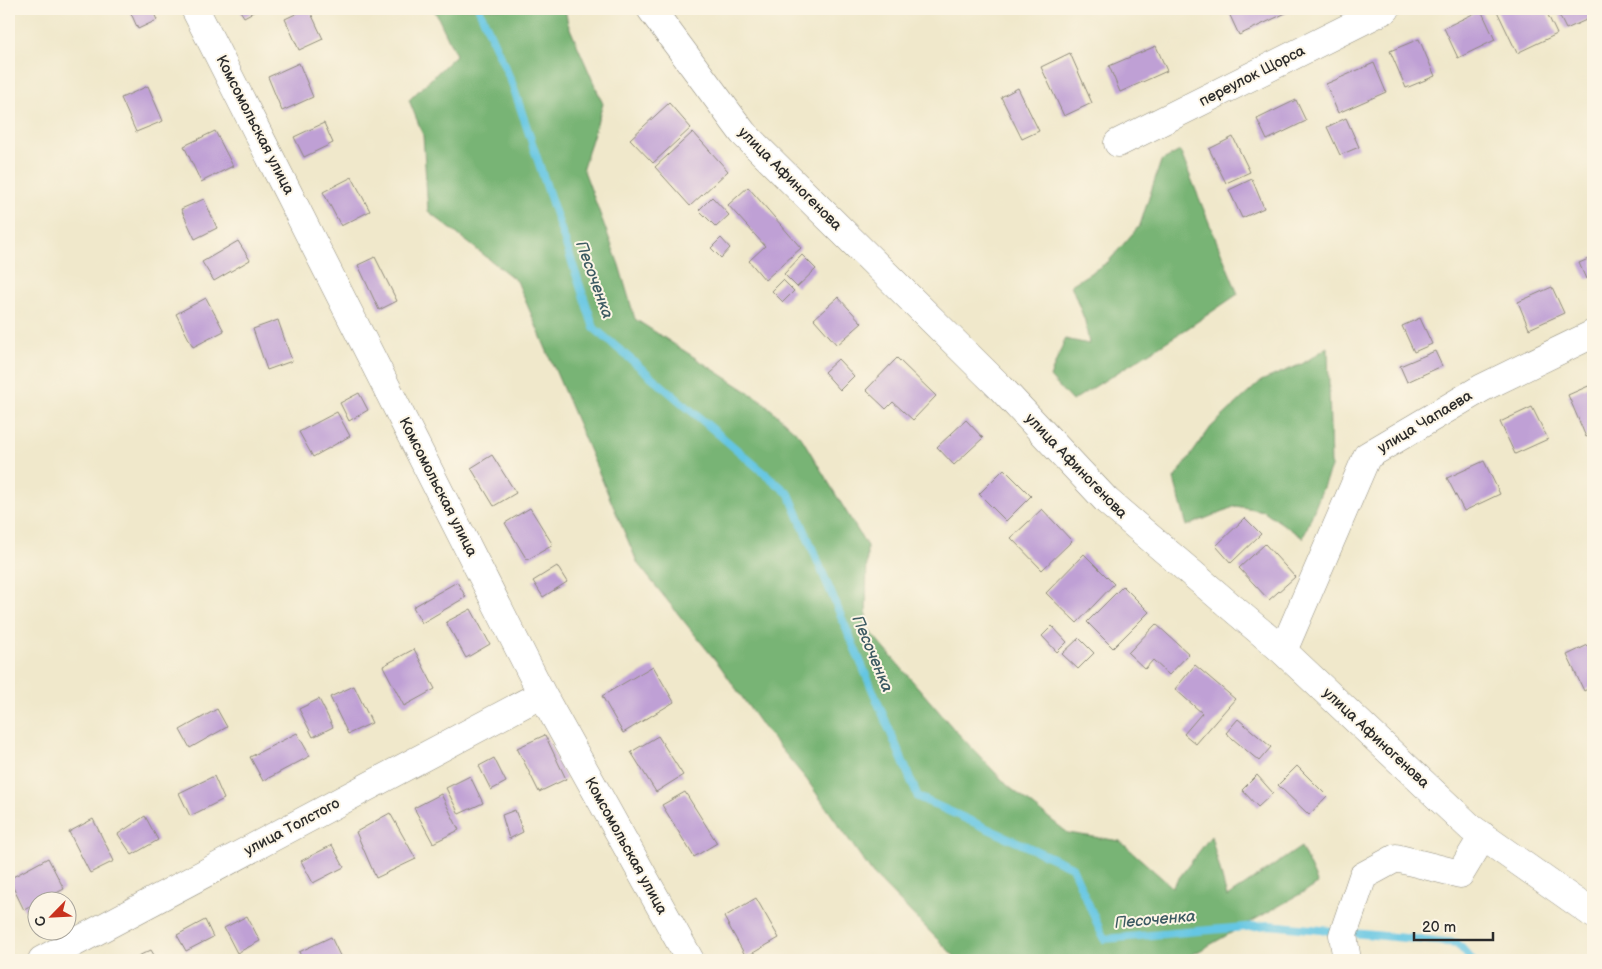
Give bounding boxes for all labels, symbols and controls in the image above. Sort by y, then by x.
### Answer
street label: переулок Щорса [1196,41,1308,111]
street label: Комсомольская улица [212,52,298,198]
street label: улица Афиногенова [734,123,846,235]
water label: Песоченка [571,239,617,321]
street label: улица Чапаева [1374,386,1476,458]
street label: улица Афиногенова [1021,409,1131,523]
street label: Комсомольская улица [395,414,481,560]
water label: Песоченка [847,613,897,695]
street label: улица Афиногенова [1319,684,1433,792]
street label: Комсомольская улица [580,774,672,918]
street label: улица Толстого [241,794,343,860]
north arrow [28,892,78,942]
water label: Песоченка [1114,907,1196,933]
scale bar [1414,909,1493,941]
text: С [31,913,50,929]
text: 20 m [1422,918,1456,937]

